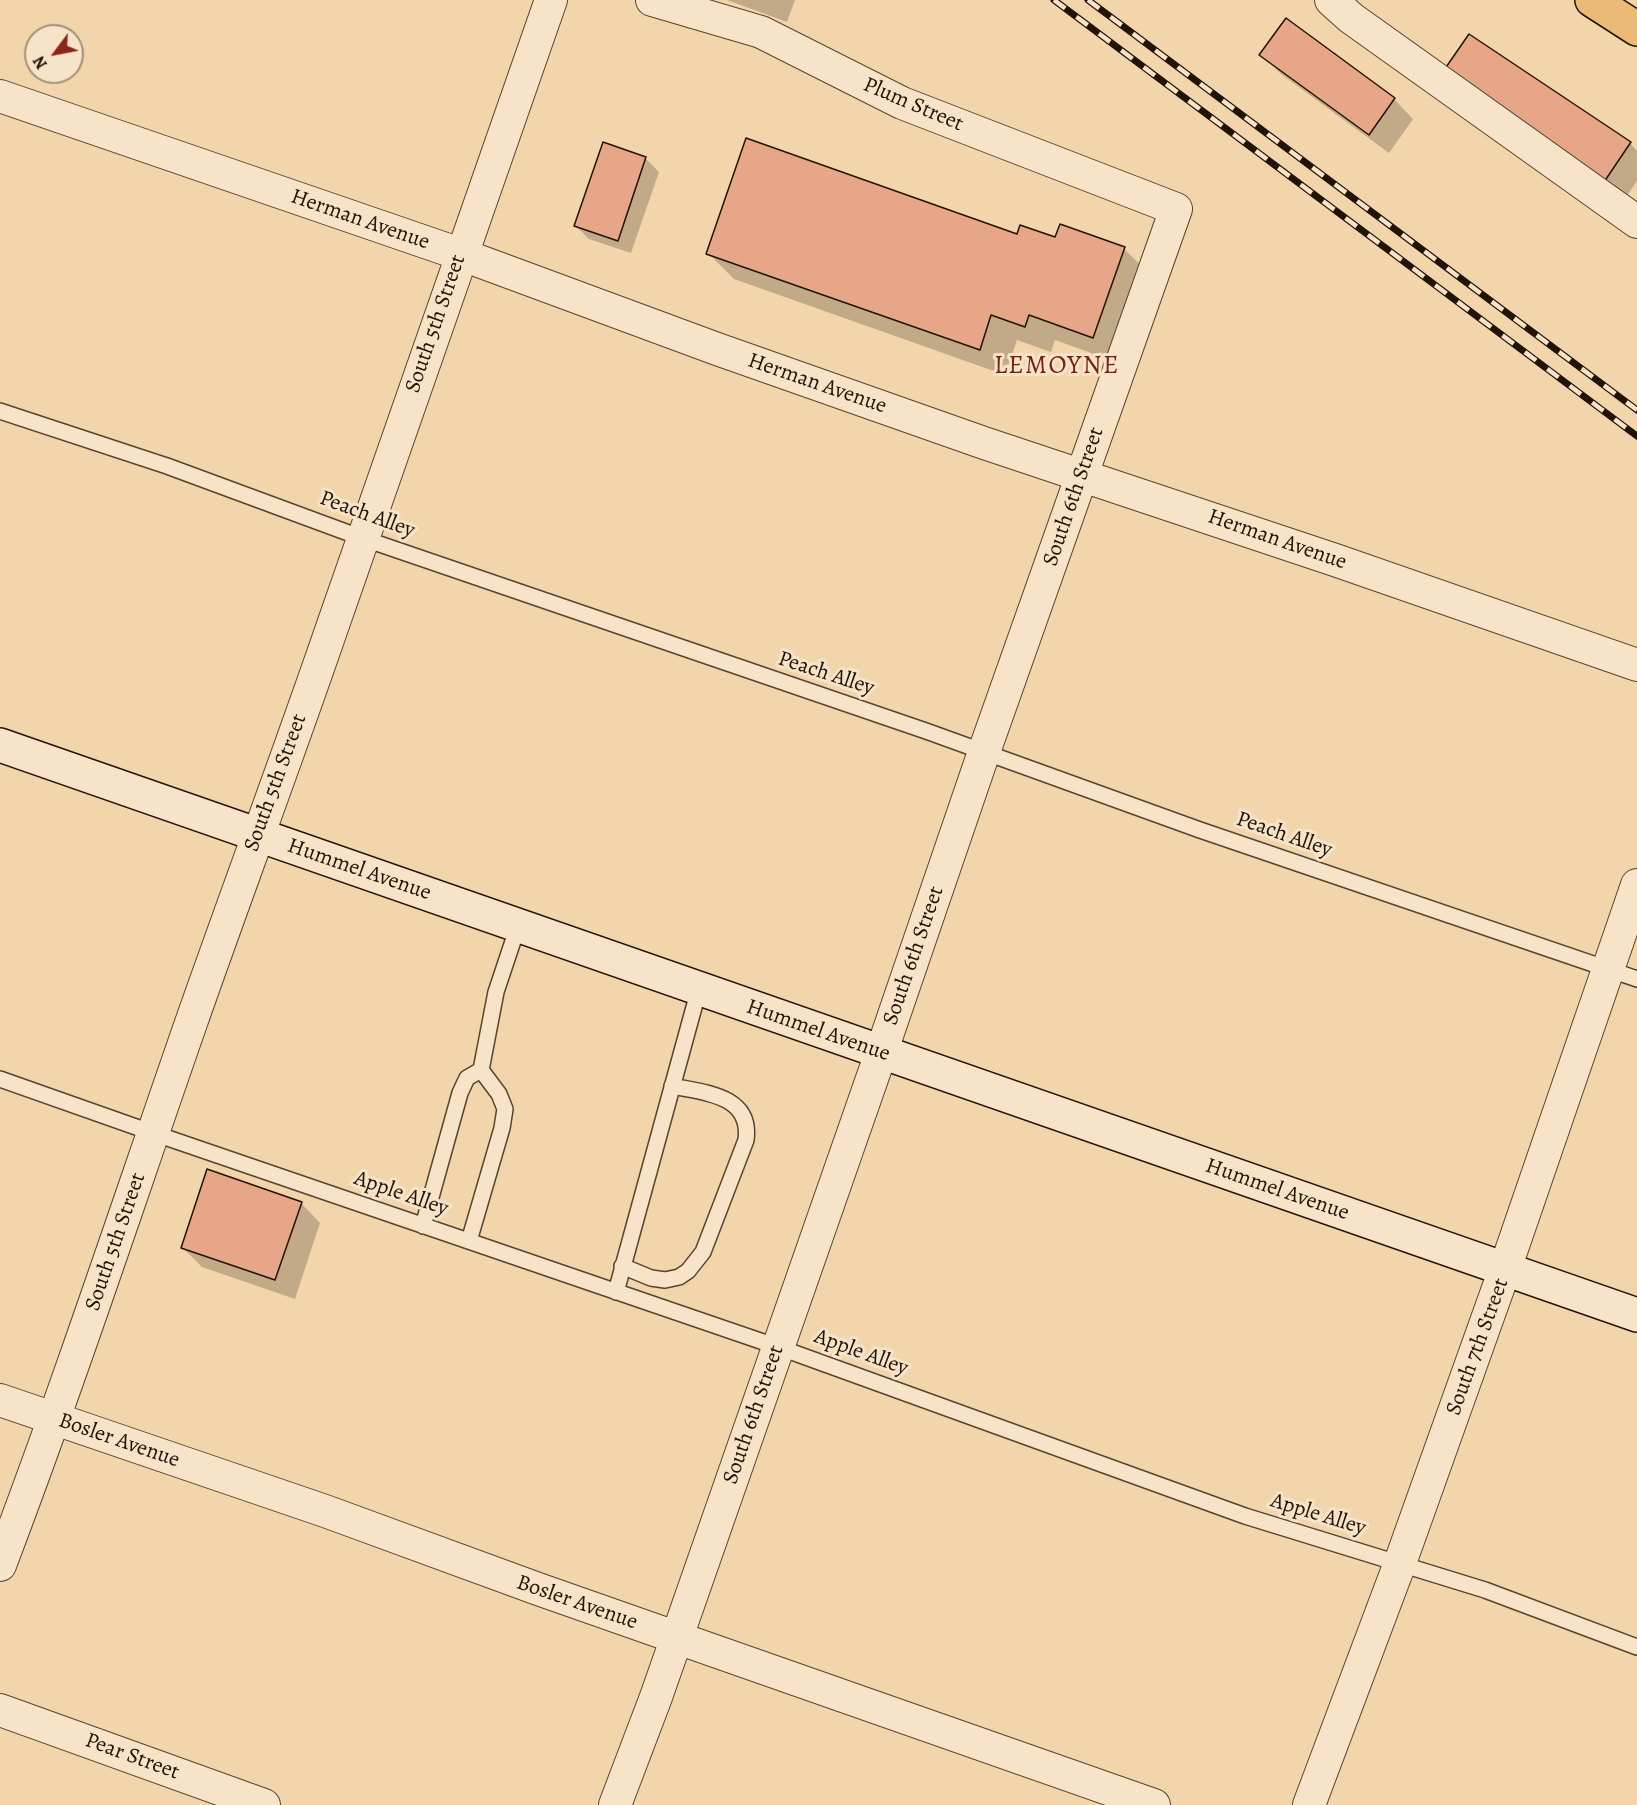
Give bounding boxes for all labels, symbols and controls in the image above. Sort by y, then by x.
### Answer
north arrow [24,24,84,84]
text: N [28,52,53,73]
street label: Plum Street [859,72,967,138]
street label: Herman Avenue [287,184,433,256]
street label: South 5th Street [400,251,472,397]
street label: Herman Avenue [744,348,890,420]
district label: LEMOYNE [994,351,1120,383]
street label: South 6th Street [1038,424,1110,570]
street label: Peach Alley [316,486,418,544]
street label: Herman Avenue [1204,504,1350,576]
street label: Peach Alley [775,646,877,702]
street label: South 5th Street [239,711,313,855]
street label: Peach Alley [1233,806,1335,864]
street label: Hummel Avenue [284,833,434,907]
street label: South 6th Street [878,883,950,1029]
street label: Hummel Avenue [743,994,893,1068]
street label: Hummel Avenue [1202,1153,1352,1227]
street label: Apple Alley [350,1166,452,1222]
street label: South 5th Street [80,1169,152,1315]
street label: South 7th Street [1441,1275,1515,1419]
street label: Apple Alley [810,1324,912,1382]
street label: South 6th Street [718,1342,790,1488]
street label: Bosler Avenue [55,1408,183,1474]
street label: Apple Alley [1267,1488,1369,1542]
street label: Bosler Avenue [513,1570,641,1636]
street label: Pear Street [81,1728,183,1786]

